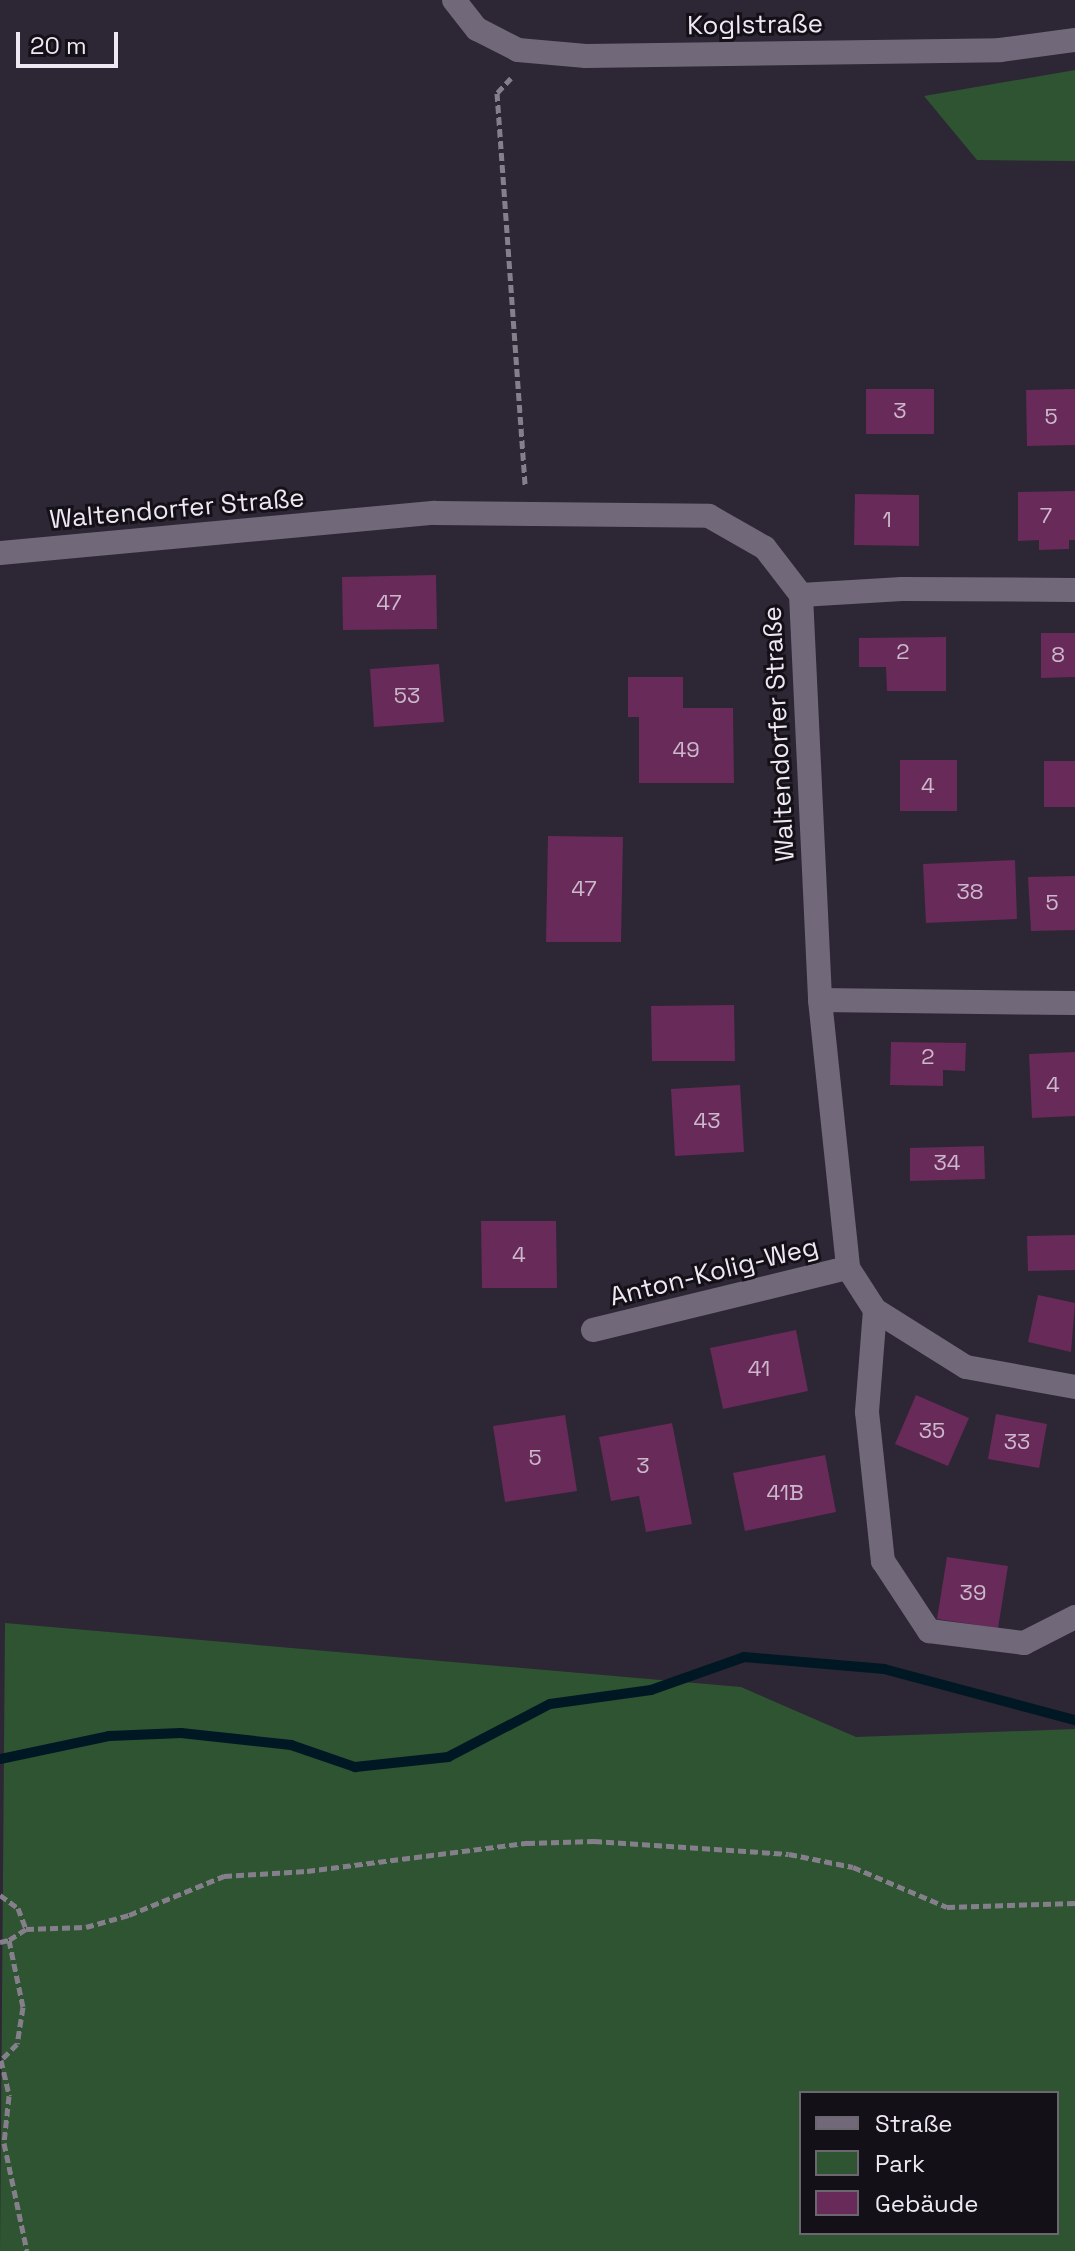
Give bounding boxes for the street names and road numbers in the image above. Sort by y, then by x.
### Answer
street label: Koglstraße [687,8,823,42]
street label: Waltendorfer Straße [48,482,306,536]
street label: Waltendorfer Straße [757,605,801,863]
street label: Anton-Kolig-Weg [606,1231,822,1313]

